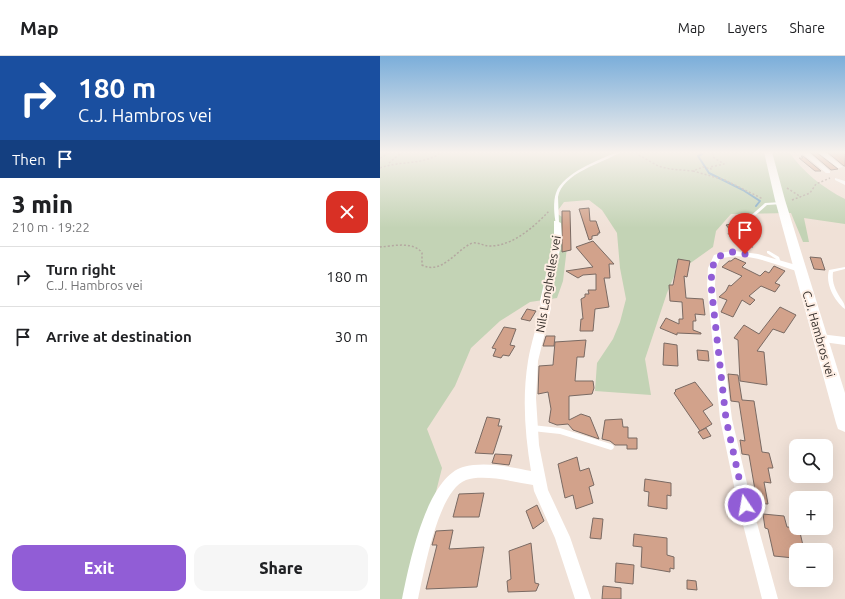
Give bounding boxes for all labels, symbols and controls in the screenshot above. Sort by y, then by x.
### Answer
text: Map [20,17,59,39]
text: Map [678,20,705,36]
text: Layers [727,20,767,36]
text: Share [789,20,825,36]
icon: right [12,72,64,124]
text: 180 m [78,72,156,103]
text: C.J. Hambros vei [78,105,212,125]
icon: arrive [54,148,76,170]
text: Then [12,151,46,168]
text: 3 min [12,191,73,218]
button: close [326,191,368,233]
pin [728,213,762,254]
icon: arrive [734,219,756,241]
text: 210 m · 19:22 [12,220,90,234]
street label: Nils Langhelles vei [533,234,563,334]
text: Turn right [46,261,116,278]
icon: right [12,266,34,288]
text: 180 m [326,268,368,285]
text: C.J. Hambros vei [46,278,143,292]
street label: C.J. Hambros vei [800,289,838,379]
icon: arrive [12,326,34,348]
text: Arrive at destination [46,328,192,345]
text: 30 m [335,328,368,345]
map controls [789,439,833,587]
button: search [789,439,833,483]
position arrow [724,484,766,526]
button: + [789,491,833,535]
button: − [789,543,833,587]
button: Exit [12,545,186,591]
button: Share [194,545,368,591]

